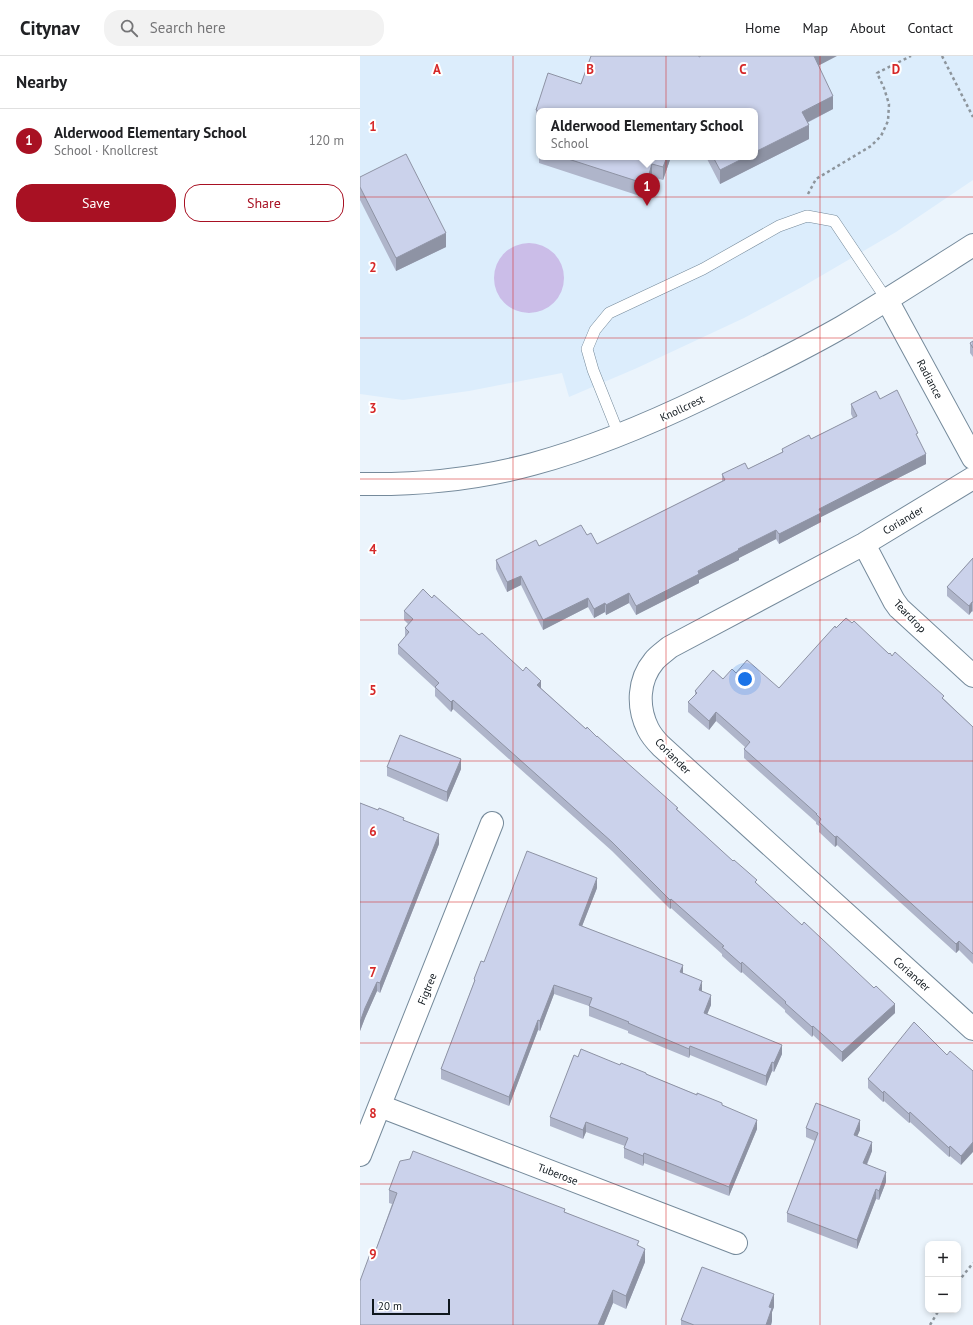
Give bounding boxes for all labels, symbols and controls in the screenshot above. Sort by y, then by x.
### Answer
search box [104,10,384,46]
text: Citynav [20,16,80,40]
icon: search [118,17,140,39]
text: Search here [150,18,226,37]
text: Home [745,19,780,37]
text: Map [802,19,828,37]
text: About [850,19,886,37]
text: Contact [908,19,953,37]
text: A [433,61,441,78]
text: B [586,61,594,78]
text: C [739,61,747,78]
text: D [892,61,900,78]
text: Nearby [16,71,67,93]
popup [536,108,758,160]
text: Alderwood Elementary School [551,116,743,135]
text: 1 [369,118,377,135]
text: Alderwood Elementary School [54,123,246,142]
text: 1 [25,132,33,149]
text: 120 m [309,132,344,149]
text: School [551,135,588,152]
text: School · Knollcrest [54,142,158,159]
pin: 1 [634,173,660,206]
button: Save [16,184,176,222]
button: Share [184,184,344,222]
text: 2 [369,259,377,276]
street label: Radiance [914,357,946,401]
street label: Knollcrest [658,392,707,424]
text: 3 [369,400,377,417]
street label: Coriander [880,502,926,538]
text: 4 [369,541,377,558]
street label: Teardrop [891,596,929,636]
your location [735,669,755,689]
text: 5 [369,682,377,699]
street label: Coriander [652,735,694,777]
text: 6 [369,823,377,840]
street label: Coriander [891,954,934,994]
text: 7 [369,964,377,981]
street label: Figtree [414,971,440,1007]
text: 8 [369,1105,377,1122]
street label: Tuberose [536,1160,581,1188]
map controls [925,1241,961,1313]
button: + [925,1241,961,1277]
text: 9 [369,1246,377,1263]
button: − [925,1277,961,1313]
scale bar [372,1297,450,1316]
text: 20 m [378,1299,402,1313]

